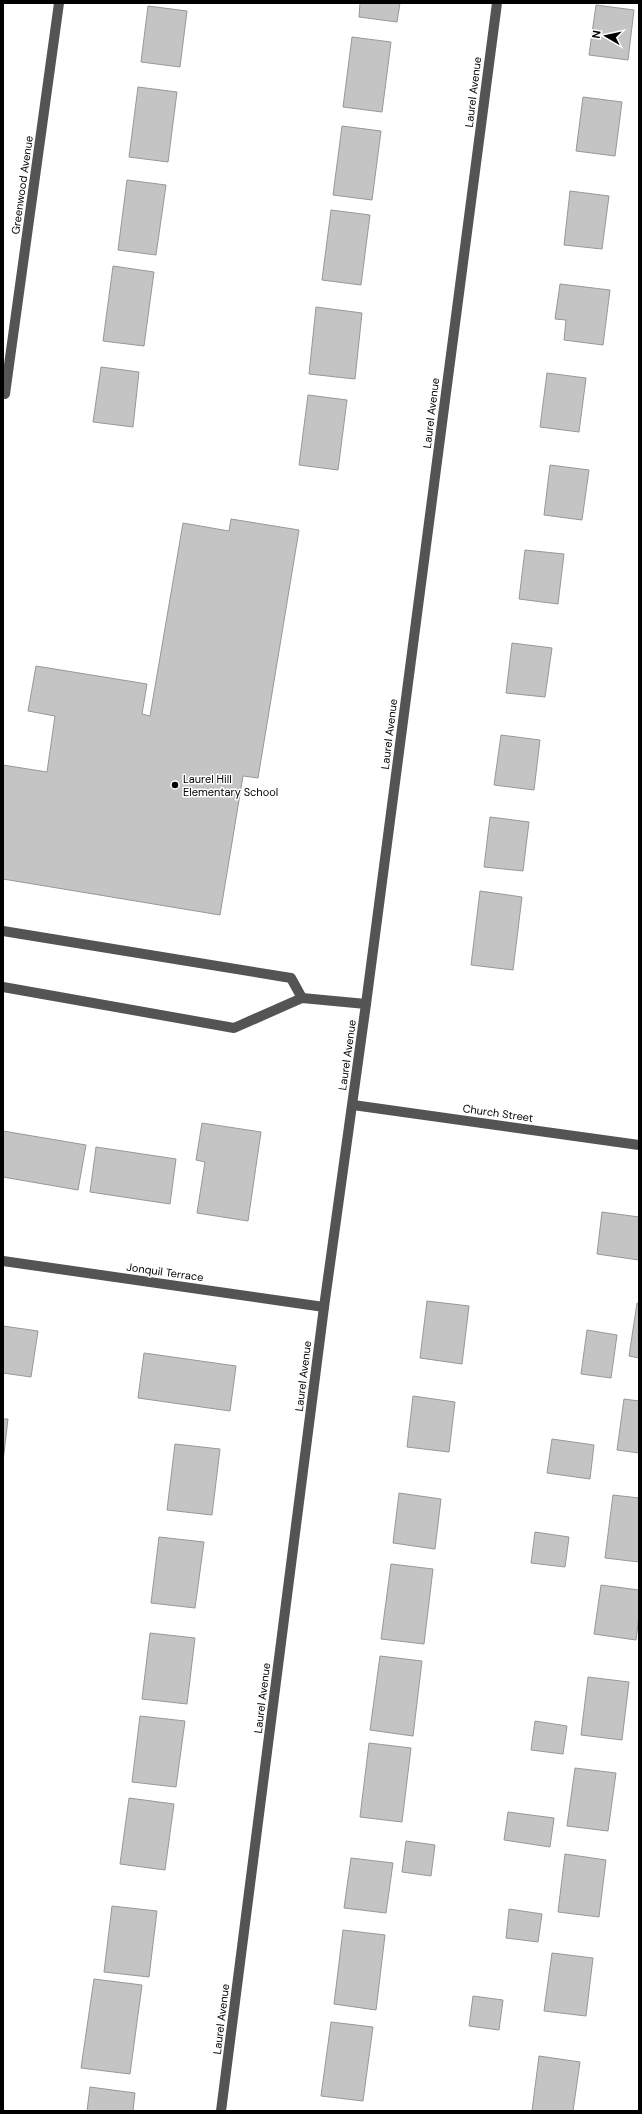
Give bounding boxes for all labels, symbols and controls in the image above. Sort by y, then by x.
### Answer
north arrow [586,16,626,56]
text: N [589,29,604,39]
street label: Laurel Avenue [462,56,484,128]
street label: Greenwood Avenue [8,135,36,235]
street label: Laurel Avenue [420,377,442,449]
street label: Laurel Avenue [378,698,400,770]
place label: Laurel Hill Elementary School [183,772,278,799]
marker: Laurel Hill Elementary School [170,780,180,790]
street label: Laurel Avenue [335,1019,359,1091]
street label: Church Street [462,1101,534,1125]
street label: Jonquil Terrace [126,1260,204,1284]
street label: Laurel Avenue [292,1340,314,1412]
street label: Laurel Avenue [251,1662,273,1734]
street label: Laurel Avenue [210,1983,232,2055]

